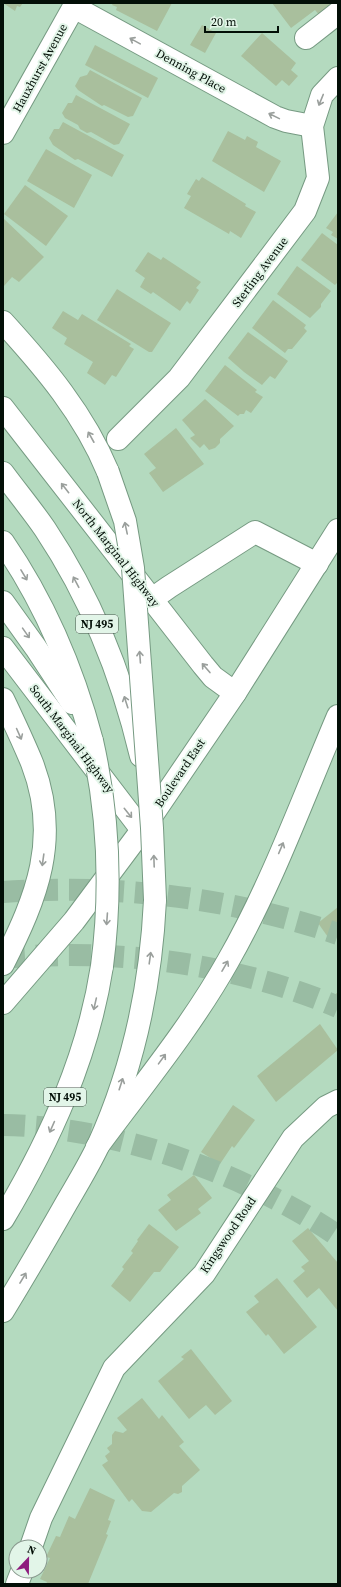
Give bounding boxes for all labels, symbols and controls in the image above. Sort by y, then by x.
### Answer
scale bar [205,8,278,34]
text: 20 m [211,14,237,30]
street label: Hauxhurst Avenue [9,21,71,115]
one-way arrow [129,37,141,44]
street label: Denning Place [153,45,229,97]
one-way arrow [317,93,324,105]
one-way arrow [269,112,281,119]
street label: Sterling Avenue [228,234,292,310]
one-way arrow [87,431,95,443]
one-way arrow [61,483,70,494]
street label: North Marginal Highway [69,496,164,611]
one-way arrow [122,522,130,535]
one-way arrow [21,569,29,581]
one-way arrow [72,576,80,588]
road number: NJ 495 [76,615,118,633]
one-way arrow [22,628,30,639]
one-way arrow [136,651,143,664]
one-way arrow [201,662,210,673]
street label: South Marginal Highway [26,682,119,797]
one-way arrow [122,696,129,709]
one-way arrow [16,728,23,740]
street label: Boulevard East [151,735,209,810]
one-way arrow [124,807,133,818]
one-way arrow [278,843,286,855]
one-way arrow [39,853,47,866]
one-way arrow [150,855,157,868]
one-way arrow [103,912,110,925]
one-way arrow [146,952,154,965]
one-way arrow [222,960,230,972]
one-way arrow [90,997,98,1010]
one-way arrow [157,1053,166,1064]
one-way arrow [118,1078,125,1091]
road number: NJ 495 [44,1088,86,1106]
one-way arrow [48,1121,56,1133]
street label: Kingswood Road [196,1193,260,1276]
one-way arrow [19,1273,27,1284]
north arrow [8,1539,48,1579]
text: N [25,1542,38,1559]

